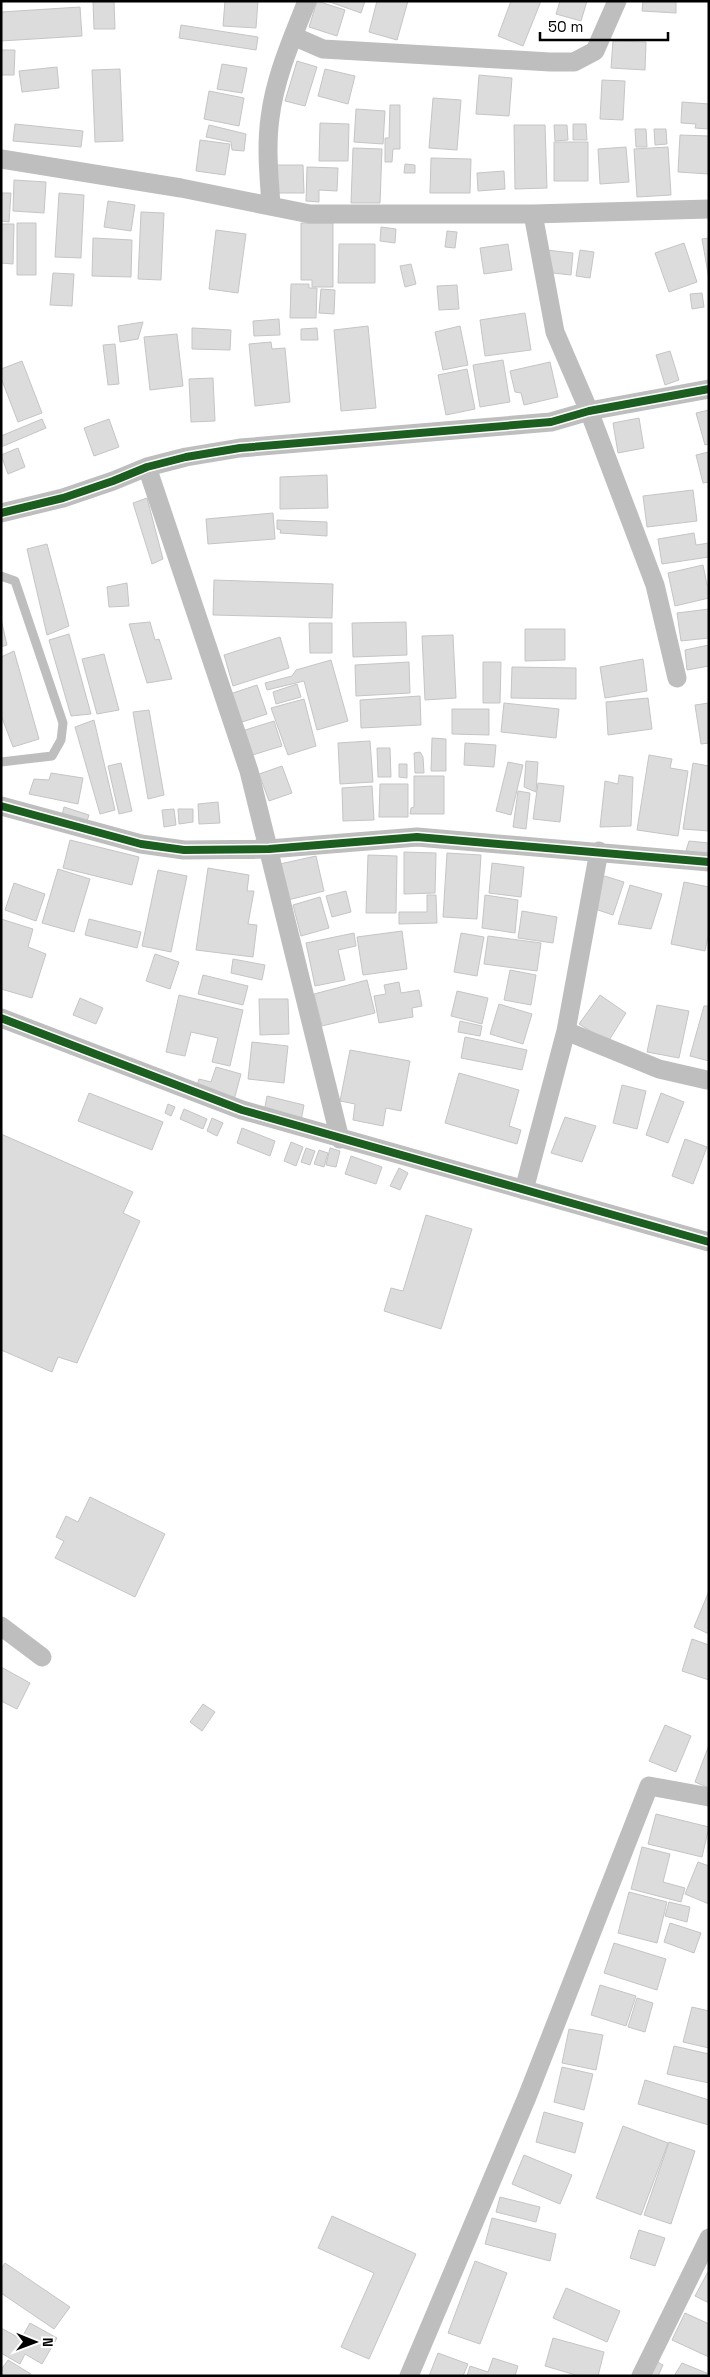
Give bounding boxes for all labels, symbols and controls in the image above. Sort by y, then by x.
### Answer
scale bar [540,10,668,42]
text: 50 m [548,17,583,36]
north arrow [10,2317,60,2367]
text: N [39,2337,57,2347]

